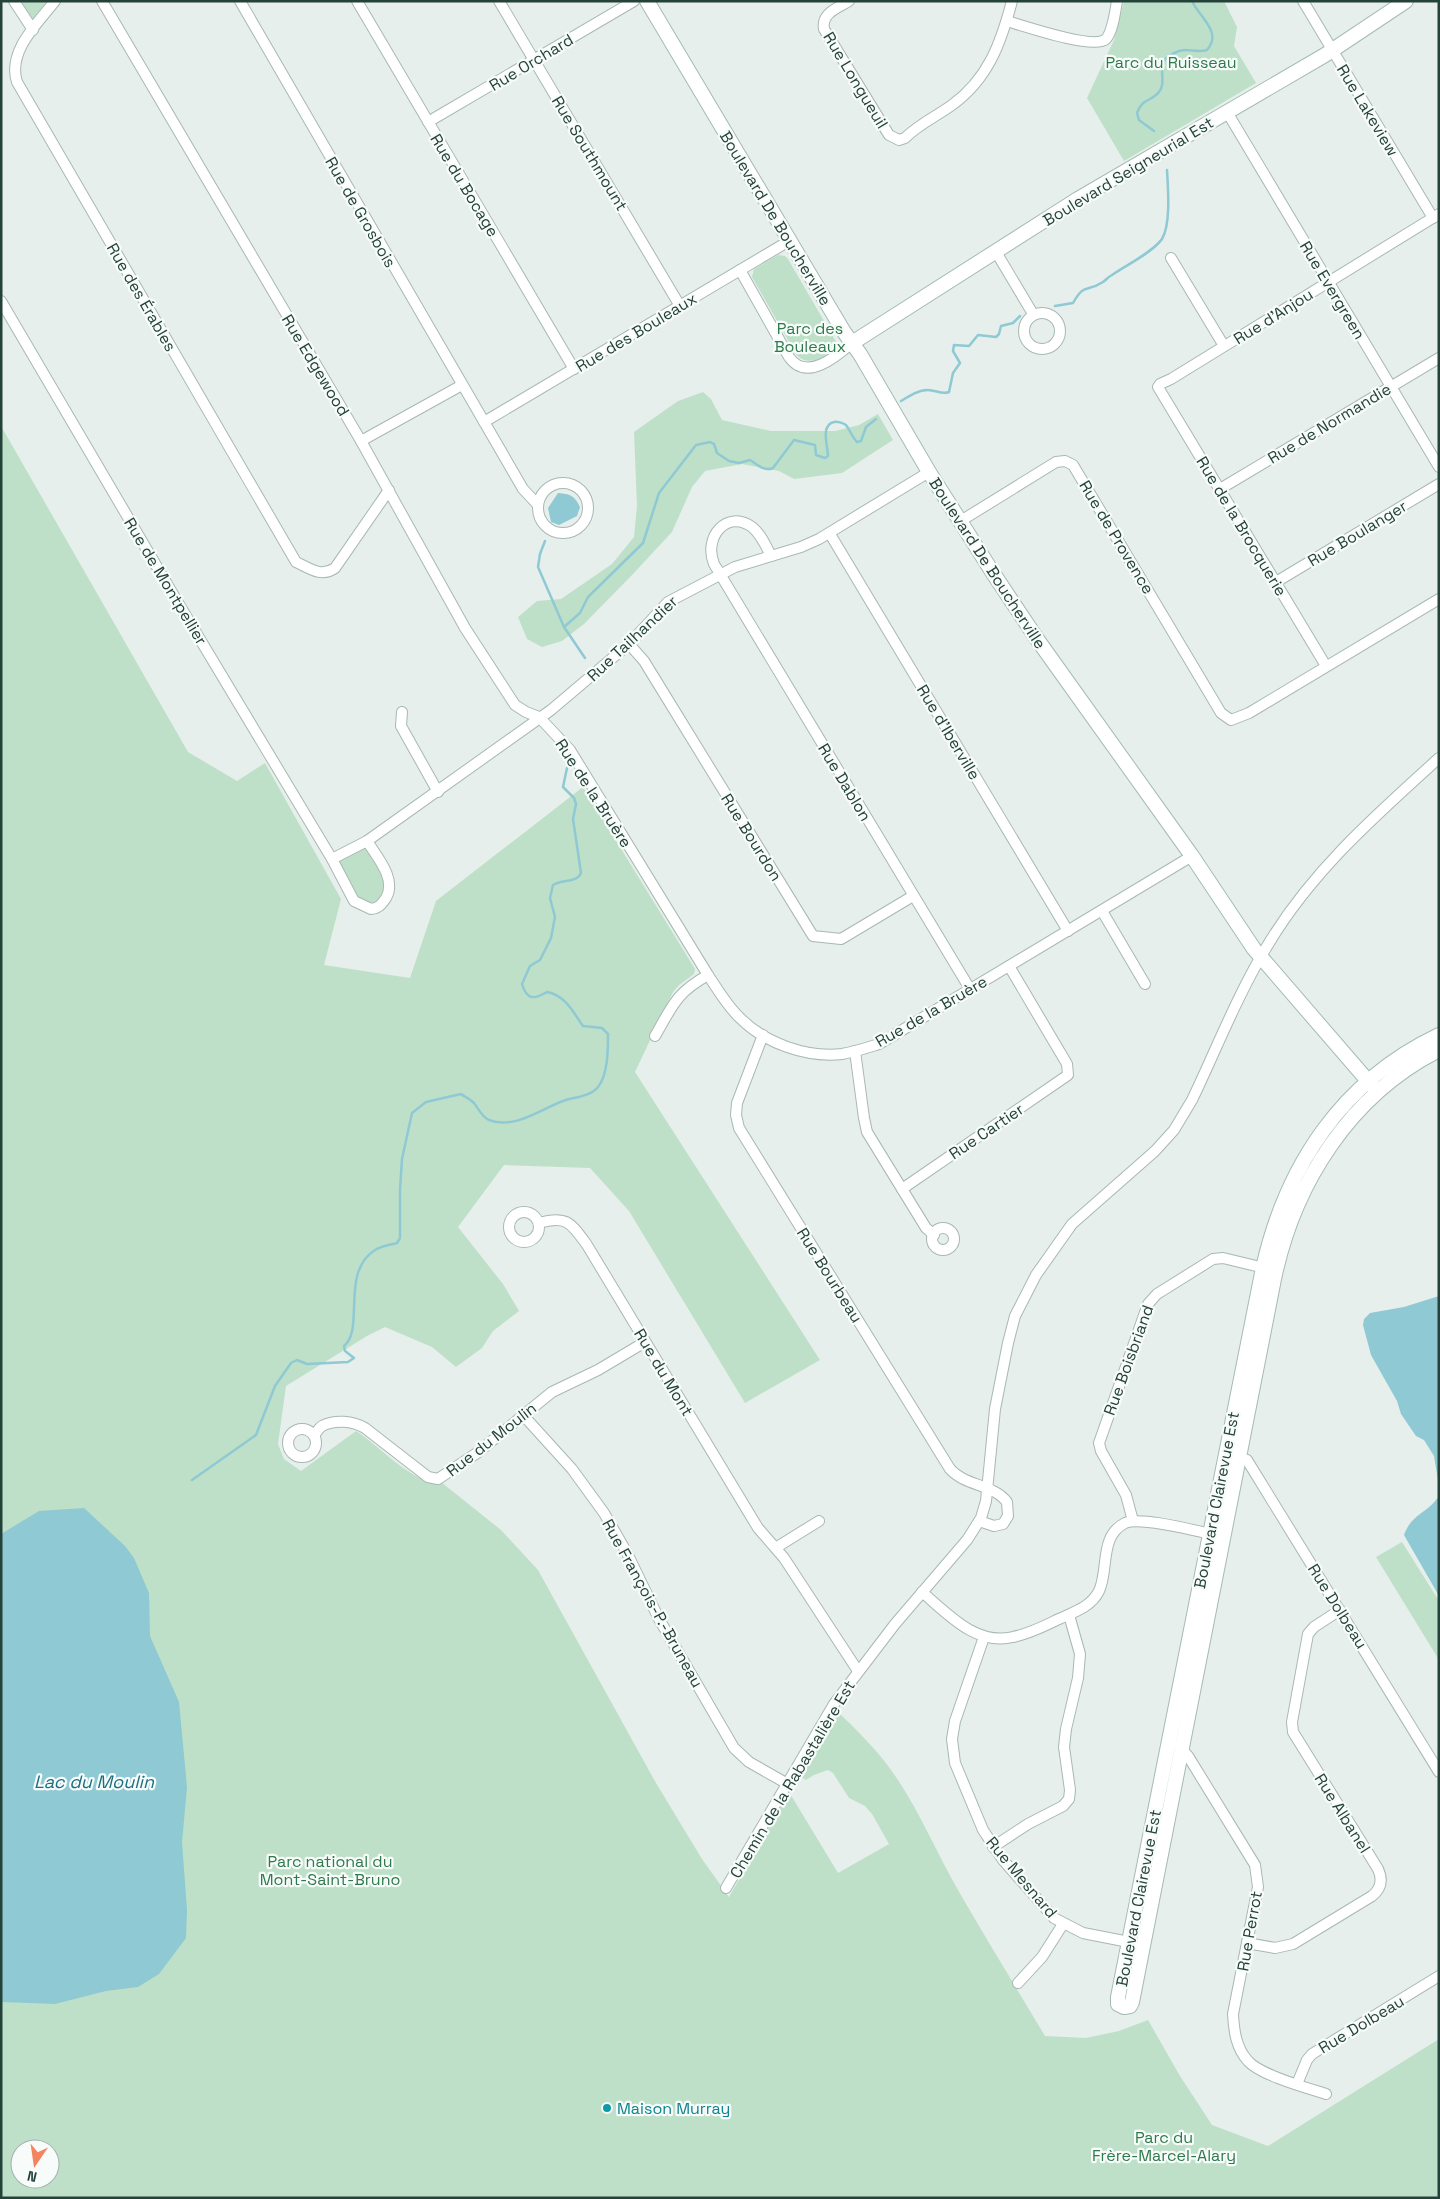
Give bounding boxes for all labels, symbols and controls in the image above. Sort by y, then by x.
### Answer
street label: Rue Longueuil [818,28,893,132]
street label: Rue Orchard [485,29,577,96]
park label: Parc du Ruisseau [1105,52,1237,73]
street label: Rue Lakeview [1332,61,1403,160]
street label: Rue Southmount [547,92,632,215]
street label: Boulevard Seigneurial Est [1039,112,1217,231]
street label: Boulevard De Boucherville [715,127,836,309]
street label: Rue du Bocage [426,130,504,241]
street label: Rue de Grosbois [320,153,401,271]
street label: Rue Evergreen [1295,237,1370,343]
street label: Rue des Érables [102,239,181,355]
street label: Rue d'Anjou [1230,284,1317,349]
street label: Rue des Bouleaux [572,288,701,377]
street label: Rue Edgewood [277,311,354,420]
park label: Parc des Bouleaux [774,318,846,357]
street label: Rue de Normandie [1264,378,1395,469]
street label: Rue de la Brocquerie [1192,453,1292,600]
street label: Boulevard De Boucherville [924,474,1051,653]
street label: Rue de Provence [1074,477,1159,598]
street label: Rue Boulanger [1304,495,1411,571]
street label: Rue de Montpellier [119,514,212,649]
street label: Rue Tailhandier [583,591,682,686]
street label: Rue d'Iberville [912,681,985,784]
street label: Rue de la Bruère [551,735,637,852]
street label: Rue Dablon [813,739,876,825]
street label: Rue Bourdon [716,790,787,885]
street label: Rue de la Bruère [872,971,991,1052]
street label: Rue Cartier [945,1099,1028,1164]
street label: Rue Bourbeau [792,1224,867,1327]
street label: Rue Boisbriand [1099,1302,1158,1418]
street label: Rue du Mont [629,1325,698,1420]
street label: Rue du Moulin [442,1398,541,1481]
street label: Boulevard Clairevue Est [1189,1410,1244,1590]
street label: Rue François-P.-Bruneau [597,1515,708,1691]
street label: Rue Dolbeau [1303,1560,1372,1653]
street label: Chemin de la Rabastalière Est [725,1677,860,1882]
water label: Lac du Moulin [34,1770,155,1793]
street label: Rue Albanel [1310,1770,1375,1857]
street label: Boulevard Clairevue Est [1111,1808,1166,1988]
street label: Rue Mesnard [981,1832,1062,1922]
park label: Parc national du Mont-Saint-Bruno [260,1851,400,1890]
street label: Rue Perrot [1232,1889,1267,1973]
street label: Rue Dolbeau [1315,1991,1408,2058]
place label: Maison Murray [617,2098,730,2119]
marker: Maison Murray [601,2102,613,2114]
park label: Parc du Frère-Marcel-Alary [1092,2127,1236,2166]
north arrow [10,2139,60,2189]
text: N [25,2167,39,2186]

